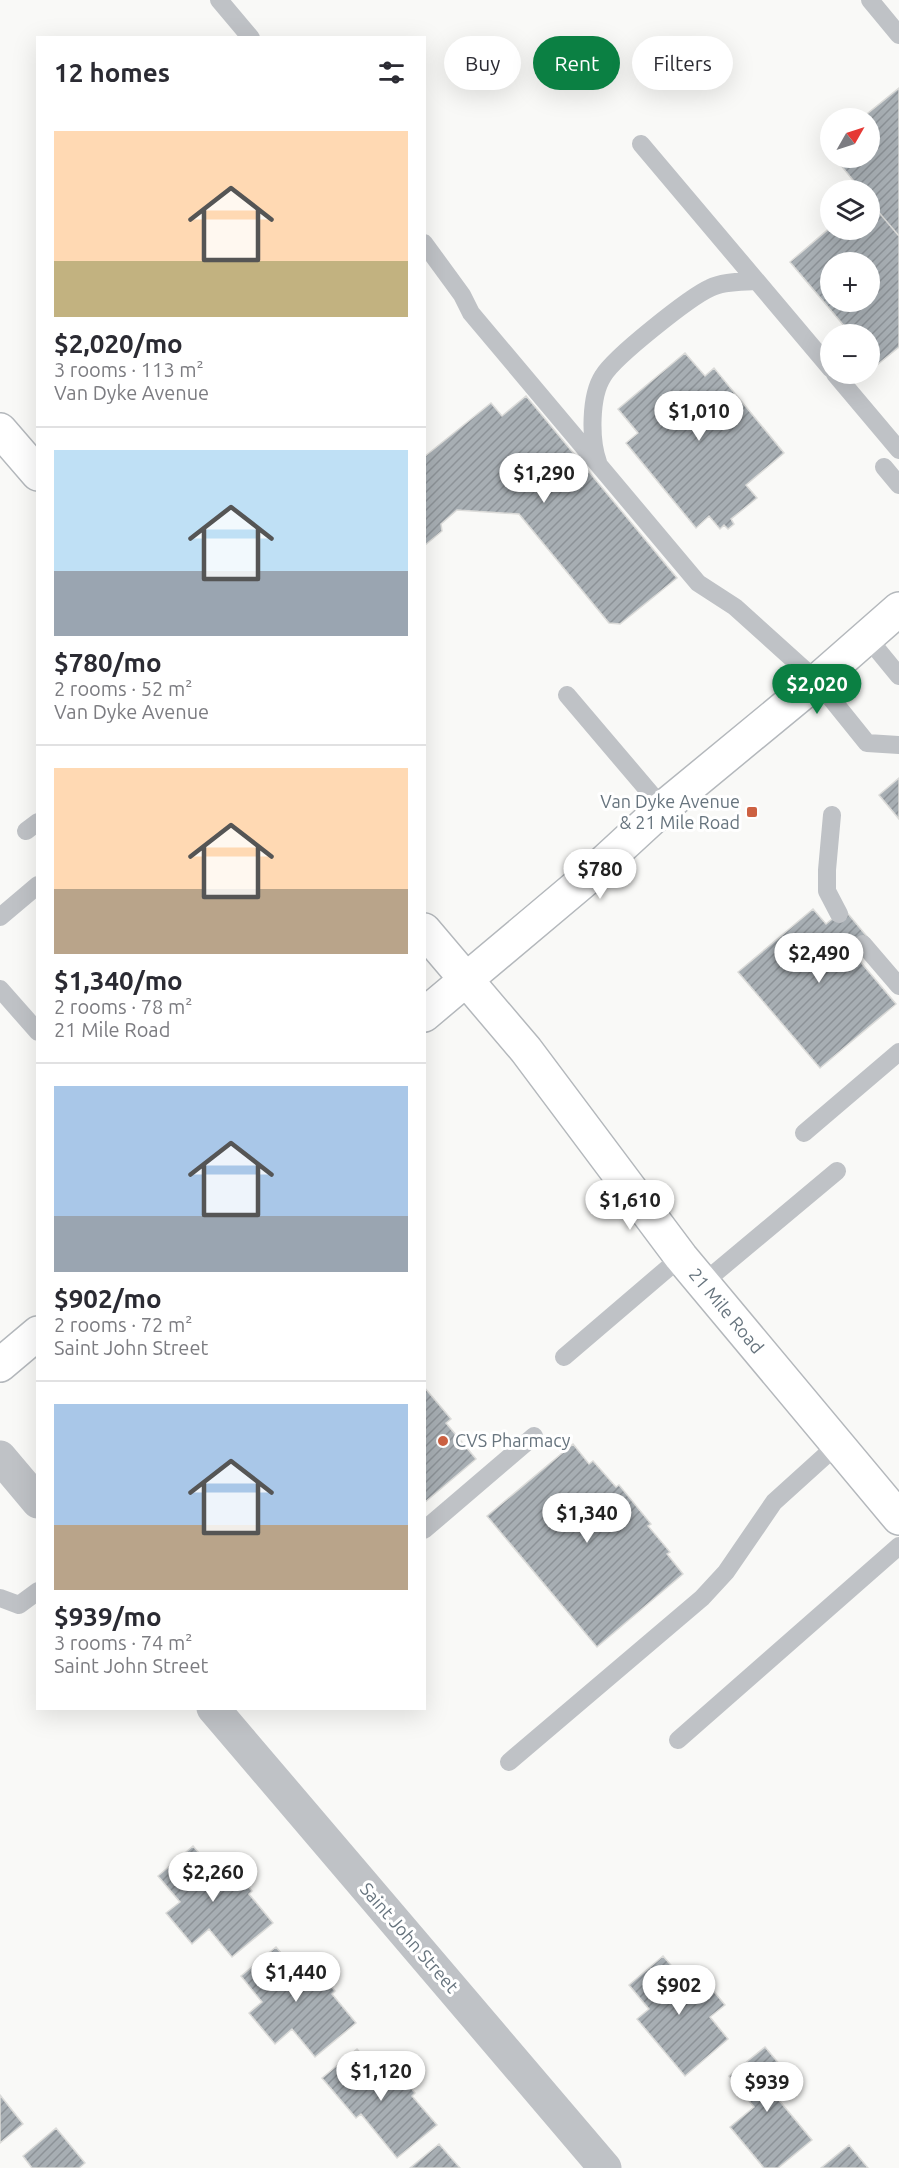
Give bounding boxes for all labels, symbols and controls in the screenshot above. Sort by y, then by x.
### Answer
chip: Buy [444,36,521,90]
chip: Rent [533,36,620,90]
chip: Filters [632,36,733,90]
icon: filters [375,56,408,89]
text: 12 homes [54,58,170,87]
north arrow [820,108,880,168]
map controls [820,108,880,384]
icon: home [177,170,285,278]
button: layers [820,180,880,240]
button: + [820,252,880,312]
button: − [820,324,880,384]
text: $2,020/mo [54,329,183,358]
text: 3 rooms · 113 m² [54,358,204,381]
text: Van Dyke Avenue [54,381,209,404]
pin: $1,010 [650,391,748,442]
text: $1,010 [668,399,730,422]
pin: $1,290 [495,453,593,504]
text: $1,290 [513,461,575,484]
icon: home [177,489,285,597]
text: $780/mo [54,648,162,677]
pin: $2,020 [768,664,866,715]
text: $2,020 [786,672,848,695]
text: 2 rooms · 52 m² [54,677,192,700]
text: Van Dyke Avenue [54,700,209,723]
place label: Van Dyke Avenue & 21 Mile Road [600,791,740,832]
marker: Van Dyke Avenue & 21 Mile Road [745,805,759,819]
icon: home [177,807,285,915]
pin: $780 [564,849,636,900]
text: $780 [577,857,623,880]
pin: $2,490 [770,933,868,984]
text: $2,490 [788,941,850,964]
text: $1,340/mo [54,966,183,995]
text: 2 rooms · 78 m² [54,995,192,1018]
text: 21 Mile Road [54,1018,170,1041]
icon: home [177,1125,285,1233]
pin: $1,610 [581,1180,679,1231]
text: $1,610 [599,1188,661,1211]
street label: 21 Mile Road [685,1264,768,1357]
text: $902/mo [54,1284,162,1313]
text: 2 rooms · 72 m² [54,1313,192,1336]
text: Saint John Street [54,1336,208,1359]
place label: CVS Pharmacy [455,1430,571,1450]
marker: CVS Pharmacy [436,1434,450,1448]
icon: home [177,1443,285,1551]
pin: $1,340 [538,1493,636,1544]
text: $1,340 [556,1501,618,1524]
text: $939/mo [54,1602,162,1631]
text: 3 rooms · 74 m² [54,1631,192,1654]
text: Saint John Street [54,1654,208,1677]
pin: $2,260 [164,1852,262,1903]
text: $2,260 [182,1860,244,1883]
street label: Saint John Street [357,1878,463,1996]
pin: $1,440 [247,1952,345,2003]
text: $1,440 [265,1960,327,1983]
pin: $902 [643,1965,715,2016]
text: $902 [656,1973,702,1996]
pin: $1,120 [332,2051,430,2102]
text: $1,120 [350,2059,412,2082]
pin: $939 [731,2062,803,2113]
text: $939 [744,2070,790,2093]

